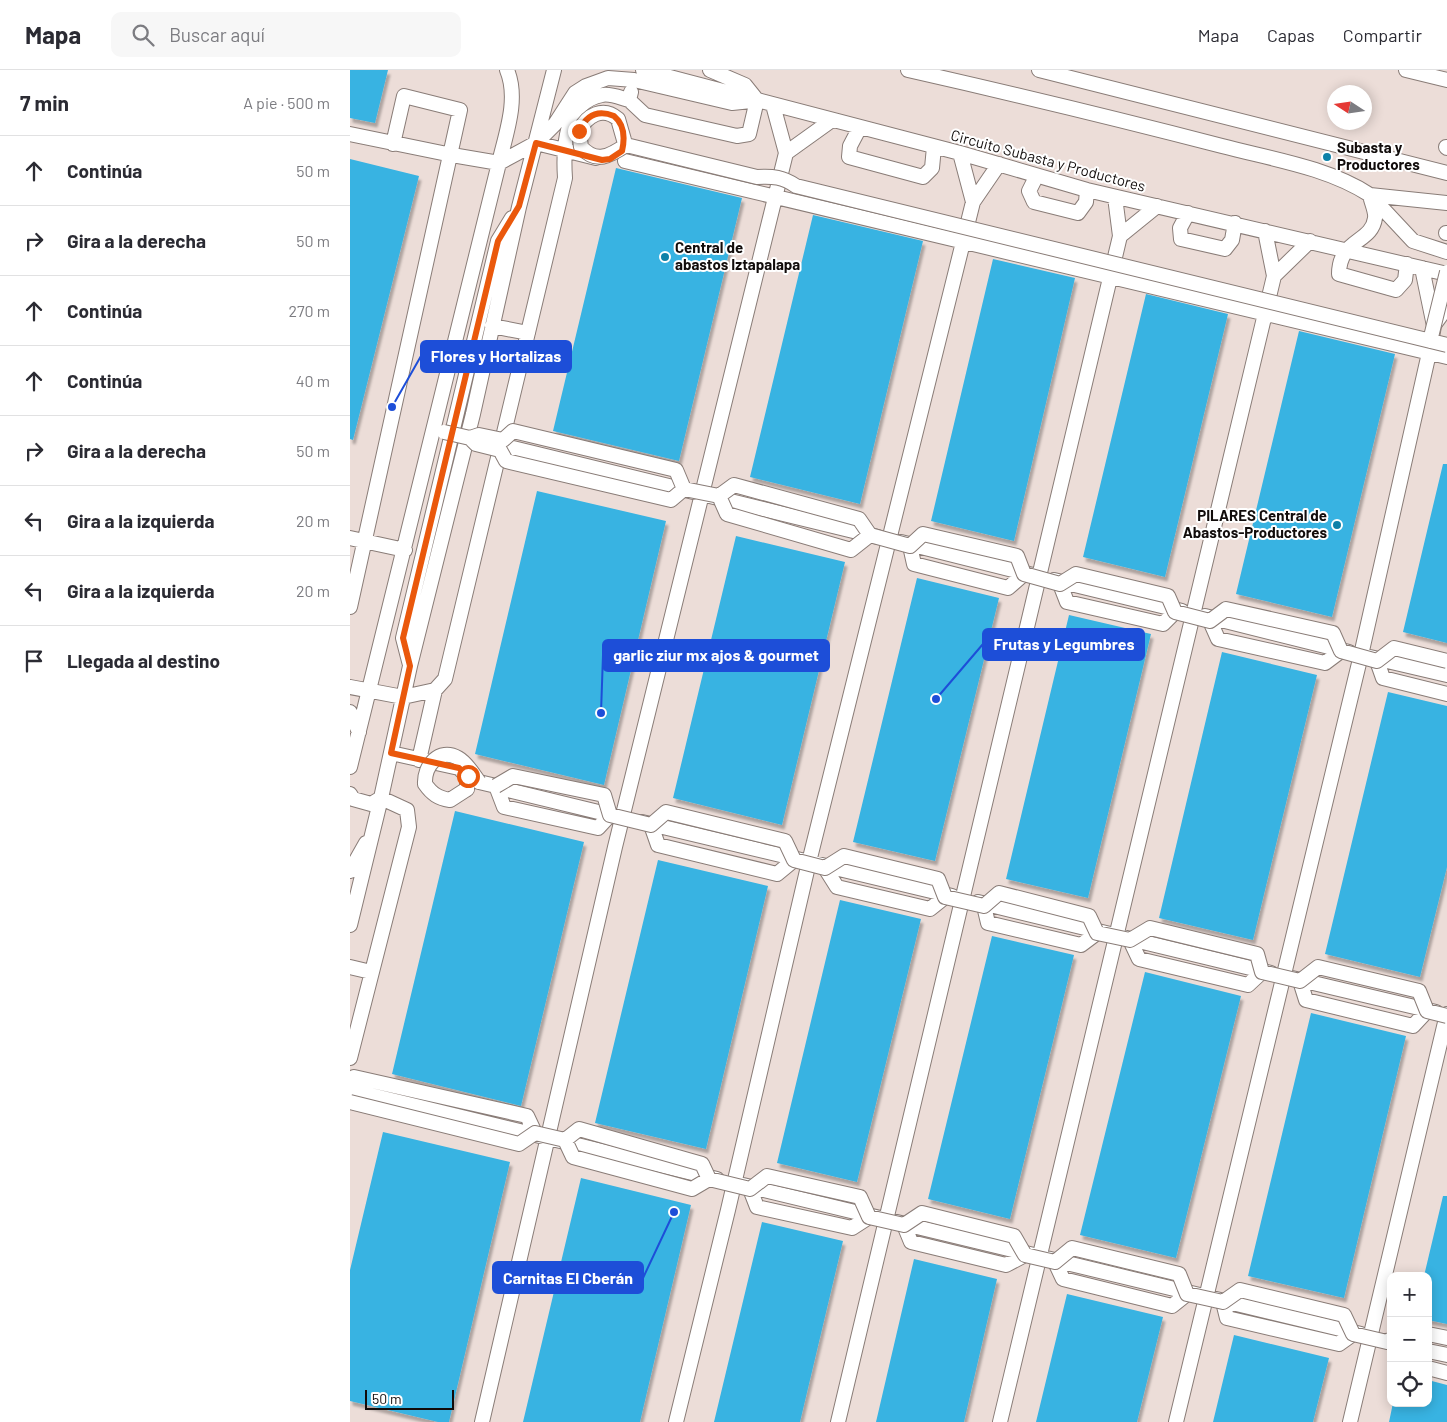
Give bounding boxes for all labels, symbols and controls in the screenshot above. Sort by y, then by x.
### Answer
search box [111,12,461,57]
text: Mapa [25,20,81,49]
icon: search [129,21,157,49]
text: Buscar aquí [169,23,265,46]
text: Mapa [1198,24,1239,46]
text: Capas [1267,24,1315,46]
text: Compartir [1343,24,1422,46]
north arrow [1327,85,1372,130]
text: 7 min [20,90,69,115]
text: A pie · 500 m [243,93,330,112]
route end [568,120,591,143]
street label: Circuito Subasta y Productores [949,125,1147,195]
place label: Subasta y Productores [1337,138,1420,173]
marker: Subasta y Productores [1321,151,1333,163]
icon: ahead [20,157,48,185]
text: Continúa [67,159,142,182]
text: 50 m [296,161,330,180]
icon: right [20,227,48,255]
text: Gira a la derecha [67,229,206,252]
text: 50 m [296,231,330,250]
place label: Central de abastos Iztapalapa [675,238,800,273]
marker: Central de abastos Iztapalapa [659,251,671,263]
icon: ahead [20,297,48,325]
text: Continúa [67,299,142,322]
text: 270 m [288,301,330,320]
callout: Flores y Hortalizas [421,341,571,372]
text: Flores y Hortalizas [431,346,561,365]
icon: ahead [20,367,48,395]
text: Continúa [67,369,142,392]
text: 40 m [296,371,330,390]
icon: right [20,437,48,465]
text: Gira a la derecha [67,439,206,462]
text: 50 m [296,441,330,460]
place label: PILARES Central de Abastos-Productores [1183,506,1327,541]
icon: left [20,507,48,535]
text: Gira a la izquierda [67,509,215,532]
text: 20 m [296,511,330,530]
marker: PILARES Central de Abastos-Productores [1331,519,1343,531]
icon: left [20,577,48,605]
text: Gira a la izquierda [67,579,215,602]
text: 20 m [296,581,330,600]
callout: Frutas y Legumbres [983,629,1144,660]
text: Frutas y Legumbres [994,634,1134,653]
callout: garlic ziur mx ajos & gourmet [603,640,829,671]
text: garlic ziur mx ajos & gourmet [613,645,819,664]
icon: arrive [20,647,48,675]
text: Llegada al destino [67,649,220,672]
route start [457,765,480,788]
callout: Carnitas El Cberán [493,1262,643,1293]
text: Carnitas El Cberán [503,1268,633,1287]
map controls [1387,1272,1432,1407]
button: + [1387,1272,1432,1317]
button: − [1387,1317,1432,1362]
button: locate [1387,1362,1432,1407]
scale bar [365,1387,454,1410]
text: 50 m [372,1390,401,1407]

